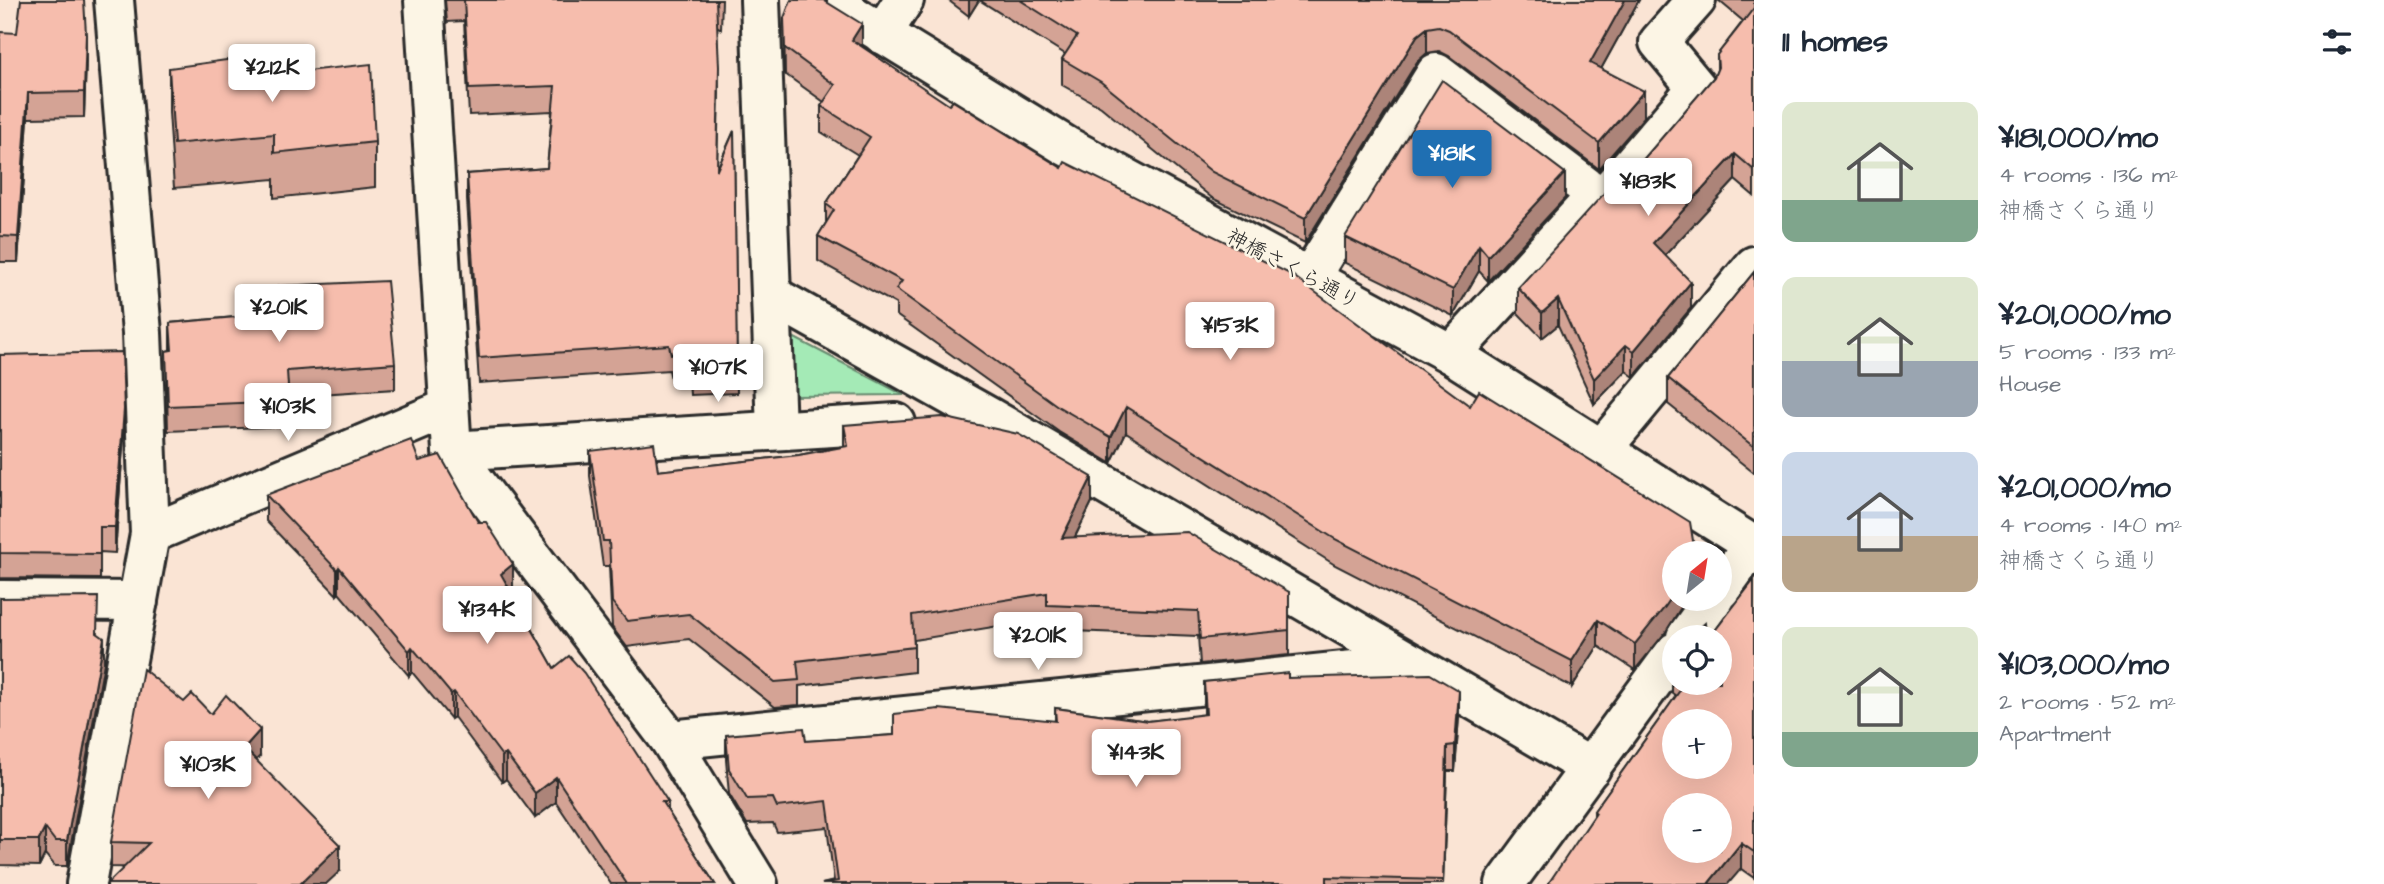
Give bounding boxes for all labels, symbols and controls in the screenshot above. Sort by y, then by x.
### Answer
text: 11 homes [1782,21,1888,63]
icon: filters [2318,23,2356,61]
pin: ¥212K [223,44,321,104]
text: ¥212K [244,51,300,83]
text: ¥181,000/mo [1999,117,2158,159]
pin: ¥181K [1403,130,1501,190]
icon: home [1838,130,1922,214]
text: ¥181K [1428,137,1476,169]
pin: ¥183K [1599,158,1697,218]
text: 4 rooms · 136 m² [1999,159,2178,191]
text: ¥183K [1620,165,1676,197]
text: 神橋さくら通り [1999,195,2160,227]
street label: 神橋さくら通り [1221,222,1365,316]
pin: ¥201K [230,284,328,344]
text: ¥201K [251,291,307,323]
text: ¥201,000/mo [1999,294,2171,336]
pin: ¥153K [1181,302,1279,362]
icon: home [1838,305,1922,389]
text: ¥153K [1201,309,1259,341]
text: 5 rooms · 133 m² [1999,336,2176,368]
pin: ¥107K [669,344,767,404]
text: ¥107K [689,351,747,383]
text: House [1999,368,2062,400]
pin: ¥103K [239,384,337,443]
text: ¥103K [260,390,316,422]
text: ¥201,000/mo [1999,467,2171,509]
icon: home [1838,480,1922,564]
text: 4 rooms · 140 m² [1999,509,2182,541]
north arrow [1662,541,1732,611]
map controls [1662,541,1732,863]
text: 神橋さくら通り [1999,545,2160,577]
pin: ¥134K [438,586,536,646]
text: ¥134K [459,593,515,625]
pin: ¥201K [989,612,1087,672]
text: ¥201K [1010,619,1066,651]
button: locate [1662,625,1732,695]
text: ¥103,000/mo [1999,644,2169,686]
icon: home [1838,655,1922,739]
text: 2 rooms · 52 m² [1999,686,2176,718]
button: + [1662,709,1732,779]
text: Apartment [1999,718,2111,750]
pin: ¥143K [1087,730,1185,789]
text: ¥143K [1108,736,1164,768]
pin: ¥103K [159,742,257,801]
text: ¥103K [180,748,236,780]
button: − [1662,793,1732,863]

